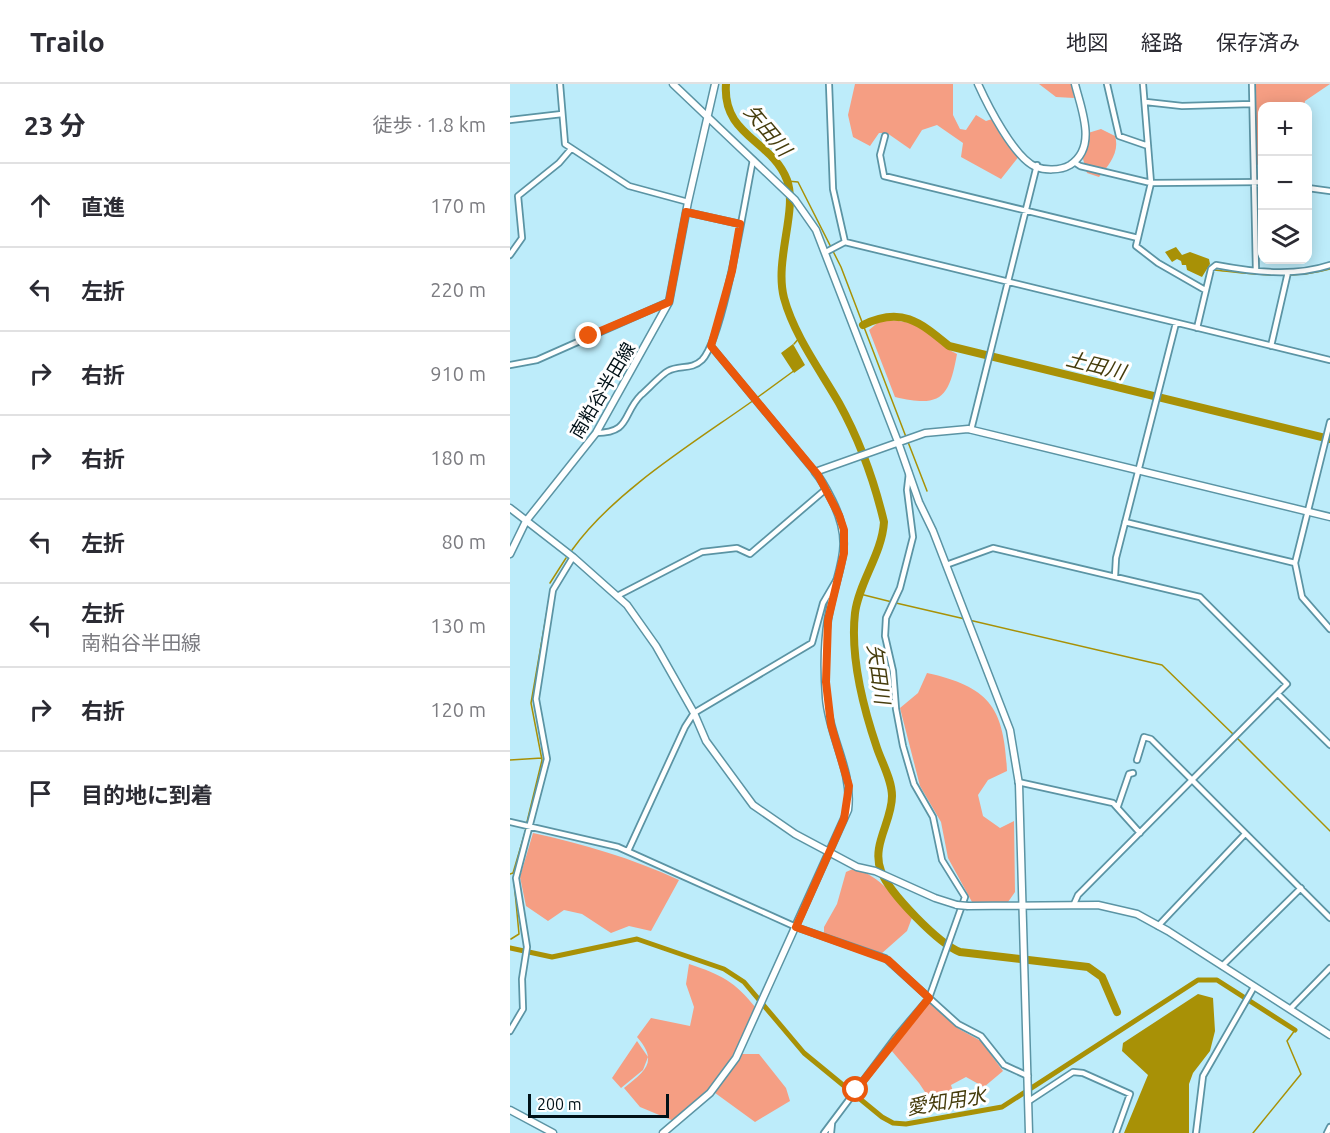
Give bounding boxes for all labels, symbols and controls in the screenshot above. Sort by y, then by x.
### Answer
text: Trailo [30,26,105,57]
text: 地図 [1066,30,1108,54]
text: 経路 [1141,30,1183,54]
text: 保存済み [1216,30,1300,54]
water label: 矢田川 [740,100,797,162]
map controls [1258,102,1312,264]
button: + [1258,102,1312,156]
text: 23 分 [24,111,86,140]
text: 徒歩 · 1.8 km [373,113,486,136]
button: − [1258,156,1312,210]
icon: ahead [24,189,57,222]
text: 直進 [81,194,125,219]
text: 170 m [430,194,486,217]
button: layers [1258,210,1312,264]
icon: left [24,273,57,306]
text: 左折 [81,278,125,303]
text: 220 m [430,278,486,301]
route end [575,322,601,348]
street label: 南粕谷半田線 [566,339,638,441]
water label: 土田川 [1064,347,1130,384]
icon: right [24,357,57,390]
text: 右折 [81,362,125,387]
text: 910 m [430,362,486,385]
icon: right [24,441,57,474]
text: 右折 [81,446,125,471]
text: 180 m [430,446,486,469]
icon: left [24,525,57,558]
text: 左折 [81,530,125,555]
text: 80 m [442,530,486,553]
text: 左折 [81,600,125,625]
icon: left [24,609,57,642]
text: 130 m [430,614,486,637]
text: 南粕谷半田線 [81,631,201,654]
water label: 矢田川 [863,643,895,707]
icon: right [24,693,57,726]
text: 右折 [81,698,125,723]
text: 120 m [430,698,486,721]
icon: arrive [24,777,57,810]
text: 目的地に到着 [81,782,213,807]
route start [842,1076,868,1102]
water label: 愛知用水 [905,1083,989,1119]
scale bar [528,1091,669,1118]
text: 200 m [537,1095,582,1113]

